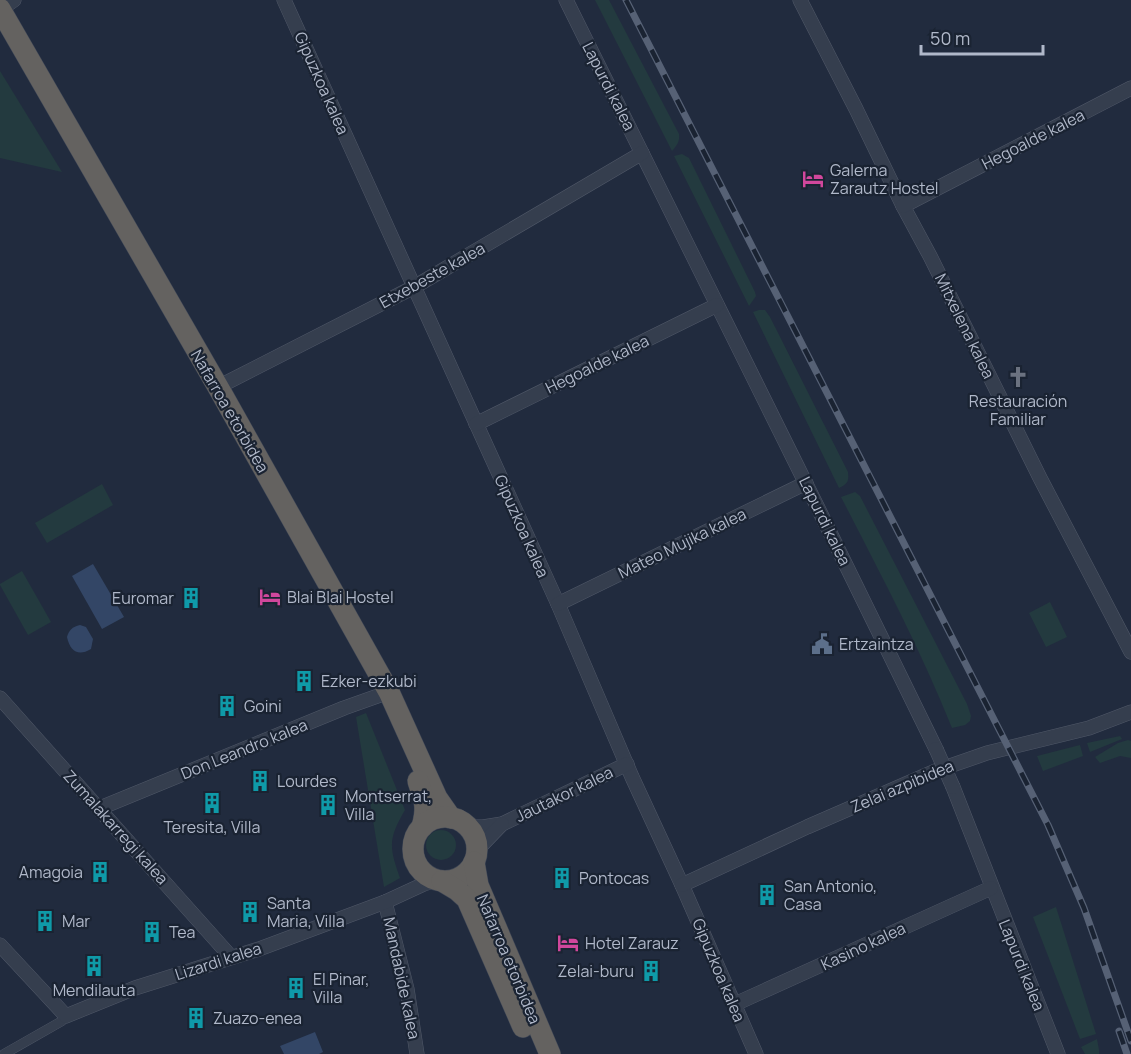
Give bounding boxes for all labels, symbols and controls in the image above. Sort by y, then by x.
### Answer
scale bar [921,18,1042,56]
text: 50 m [930,26,970,50]
street label: Gipuzkoa kalea [289,28,355,138]
street label: Lapurdi kalea [577,38,641,134]
street label: Hegoalde kalea [978,104,1088,174]
place label: Galerna Zarautz Hostel [830,159,939,199]
hotel icon: Galerna Zarautz Hostel [801,167,825,191]
street label: Etxebeste kalea [375,237,489,313]
street label: Mitxelena kalea [930,270,1000,382]
street label: Hegoalde kalea [542,329,652,399]
street label: Nafarroa etorbidea [186,346,274,476]
church icon: Restauración Familiar [1006,365,1030,389]
place label: Restauración Familiar [969,390,1067,430]
street label: Gipuzkoa kalea [489,471,555,581]
street label: Lapurdi kalea [794,473,856,569]
street label: Mateo Mujika kalea [614,502,750,584]
hotel icon: Blai Blai Hostel [258,585,282,609]
building icon: Euromar [179,586,203,610]
place label: Blai Blai Hostel [287,586,394,608]
place label: Euromar [112,587,174,609]
public building icon: Ertzaintza [810,632,834,656]
place label: Ertzaintza [839,633,914,655]
building icon: Ezker-ezkubi [292,669,316,693]
place label: Ezker-ezkubi [321,670,417,692]
building icon: Goini [215,694,239,718]
place label: Goini [244,695,282,717]
street label: Don Leandro kalea [177,714,311,784]
street label: Zelai azpibidea [847,754,957,818]
street label: Jautakor kalea [512,761,616,827]
street label: Zumalakarregi kalea [59,765,173,889]
building icon: Lourdes [248,769,272,793]
place label: Lourdes [277,770,337,792]
place label: Montserrat, Villa [345,785,432,825]
building icon: Teresita, Villa [200,791,224,815]
building icon: Montserrat, Villa [316,793,340,817]
place label: Teresita, Villa [164,816,260,838]
building icon: Amagoia [88,860,112,884]
place label: Amagoia [19,861,83,883]
building icon: Pontocas [550,866,574,890]
place label: Pontocas [579,867,649,889]
place label: San Antonio, Casa [784,875,877,915]
building icon: San Antonio, Casa [755,883,779,907]
street label: Nafarroa etorbidea [472,891,546,1027]
place label: Santa Maria, Villa [267,892,345,932]
building icon: Santa Maria, Villa [238,900,262,924]
building icon: Mar [33,909,57,933]
place label: Mar [62,910,90,932]
street label: Mandabide kalea [378,915,426,1041]
street label: Gipuzkoa kalea [687,915,751,1025]
street label: Lapurdi kalea [994,916,1050,1014]
street label: Kasino kalea [817,917,909,975]
building icon: Tea [140,920,164,944]
place label: Tea [169,921,195,943]
hotel icon: Hotel Zarauz [556,931,580,955]
place label: Hotel Zarauz [585,932,679,954]
street label: Lizardi kalea [172,937,264,985]
building icon: Mendilauta [82,954,106,978]
building icon: Zelai-buru [639,959,663,983]
place label: Zelai-buru [557,960,634,982]
place label: El Pinar, Villa [313,968,370,1008]
building icon: El Pinar, Villa [284,976,308,1000]
place label: Mendilauta [53,979,135,1001]
building icon: Zuazo-enea [184,1006,208,1030]
place label: Zuazo-enea [213,1007,302,1029]

